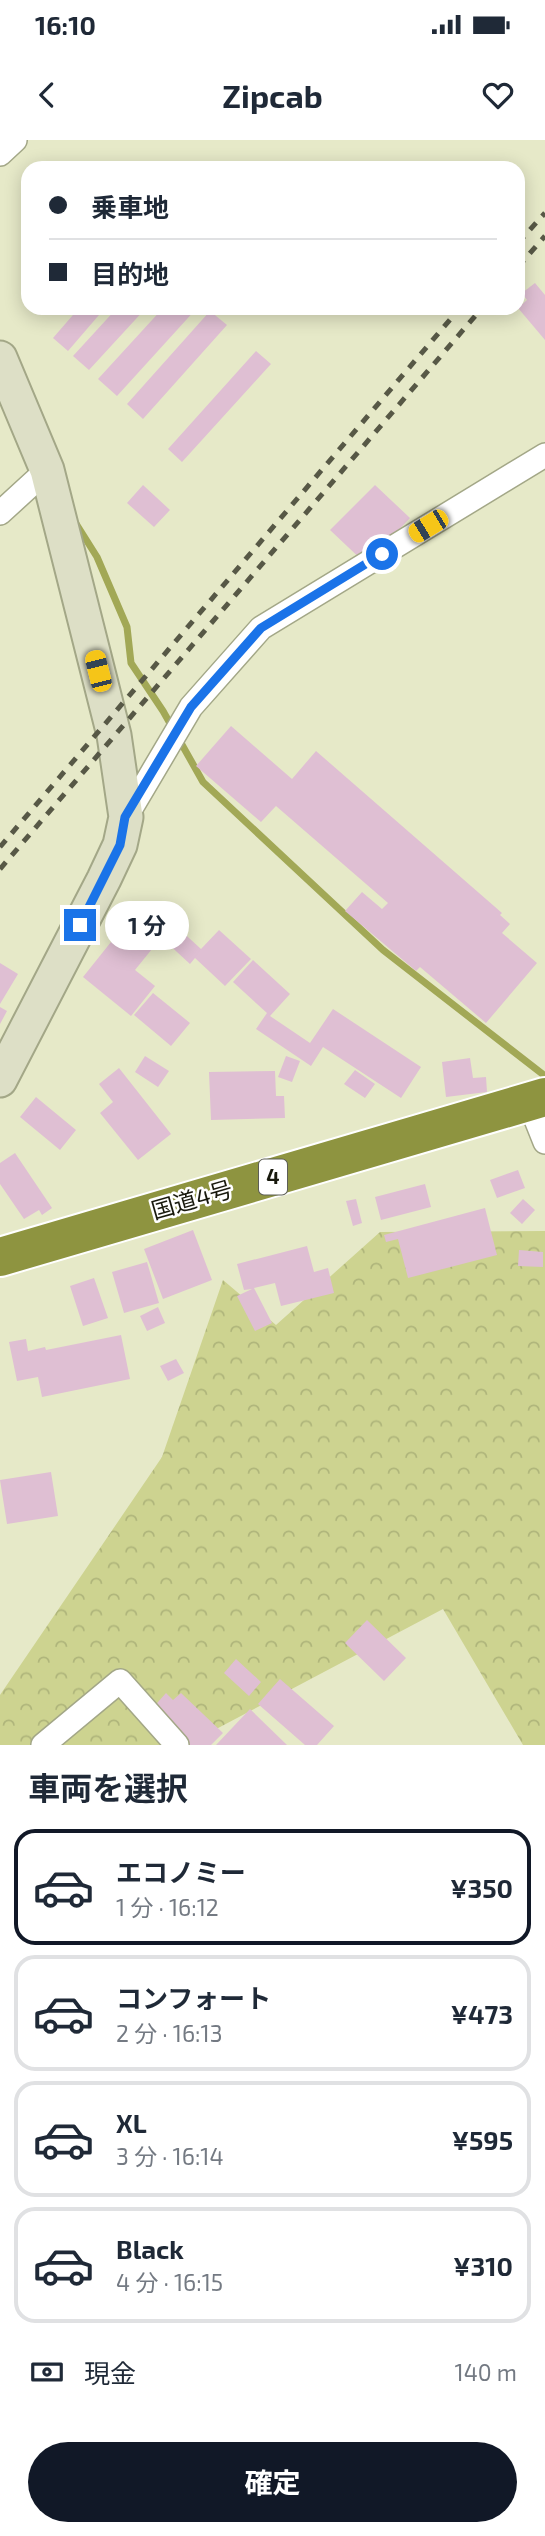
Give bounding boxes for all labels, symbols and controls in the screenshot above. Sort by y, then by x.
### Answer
text: 16:10 [35,9,96,40]
icon: back [28,76,66,114]
text: Zipcab [222,76,323,114]
icon: heart [479,76,517,114]
text: 乗車地 [91,191,169,222]
text: 目的地 [91,258,169,289]
car [405,506,452,546]
route start [366,538,398,570]
car [83,648,114,694]
callout: 1 分 [104,900,188,950]
route end [64,909,96,941]
text: 1 分 [128,911,166,939]
road number: 4 [259,1160,287,1194]
street label: 国道4号 [148,1174,236,1224]
text: 車両を選択 [28,1768,188,1806]
icon: car [32,1856,95,1919]
text: エコノミー [116,1856,246,1887]
text: ¥350 [450,1872,513,1903]
text: 1 分 · 16:12 [116,1893,219,1921]
icon: car [32,1982,95,2045]
text: コンフォート [116,1982,271,2013]
text: ¥473 [451,1998,513,2029]
text: 2 分 · 16:13 [116,2019,222,2047]
text: XL [116,2107,147,2138]
icon: car [32,2108,95,2171]
text: ¥595 [452,2124,513,2155]
text: 3 分 · 16:14 [116,2142,224,2170]
text: Black [116,2233,184,2264]
icon: car [32,2234,95,2297]
text: ¥310 [453,2250,513,2281]
text: 4 分 · 16:15 [116,2268,223,2296]
icon: cash [28,2353,66,2391]
text: 現金 [84,2357,136,2388]
text: 140 m [455,2358,517,2386]
button: 確定 [28,2442,517,2522]

